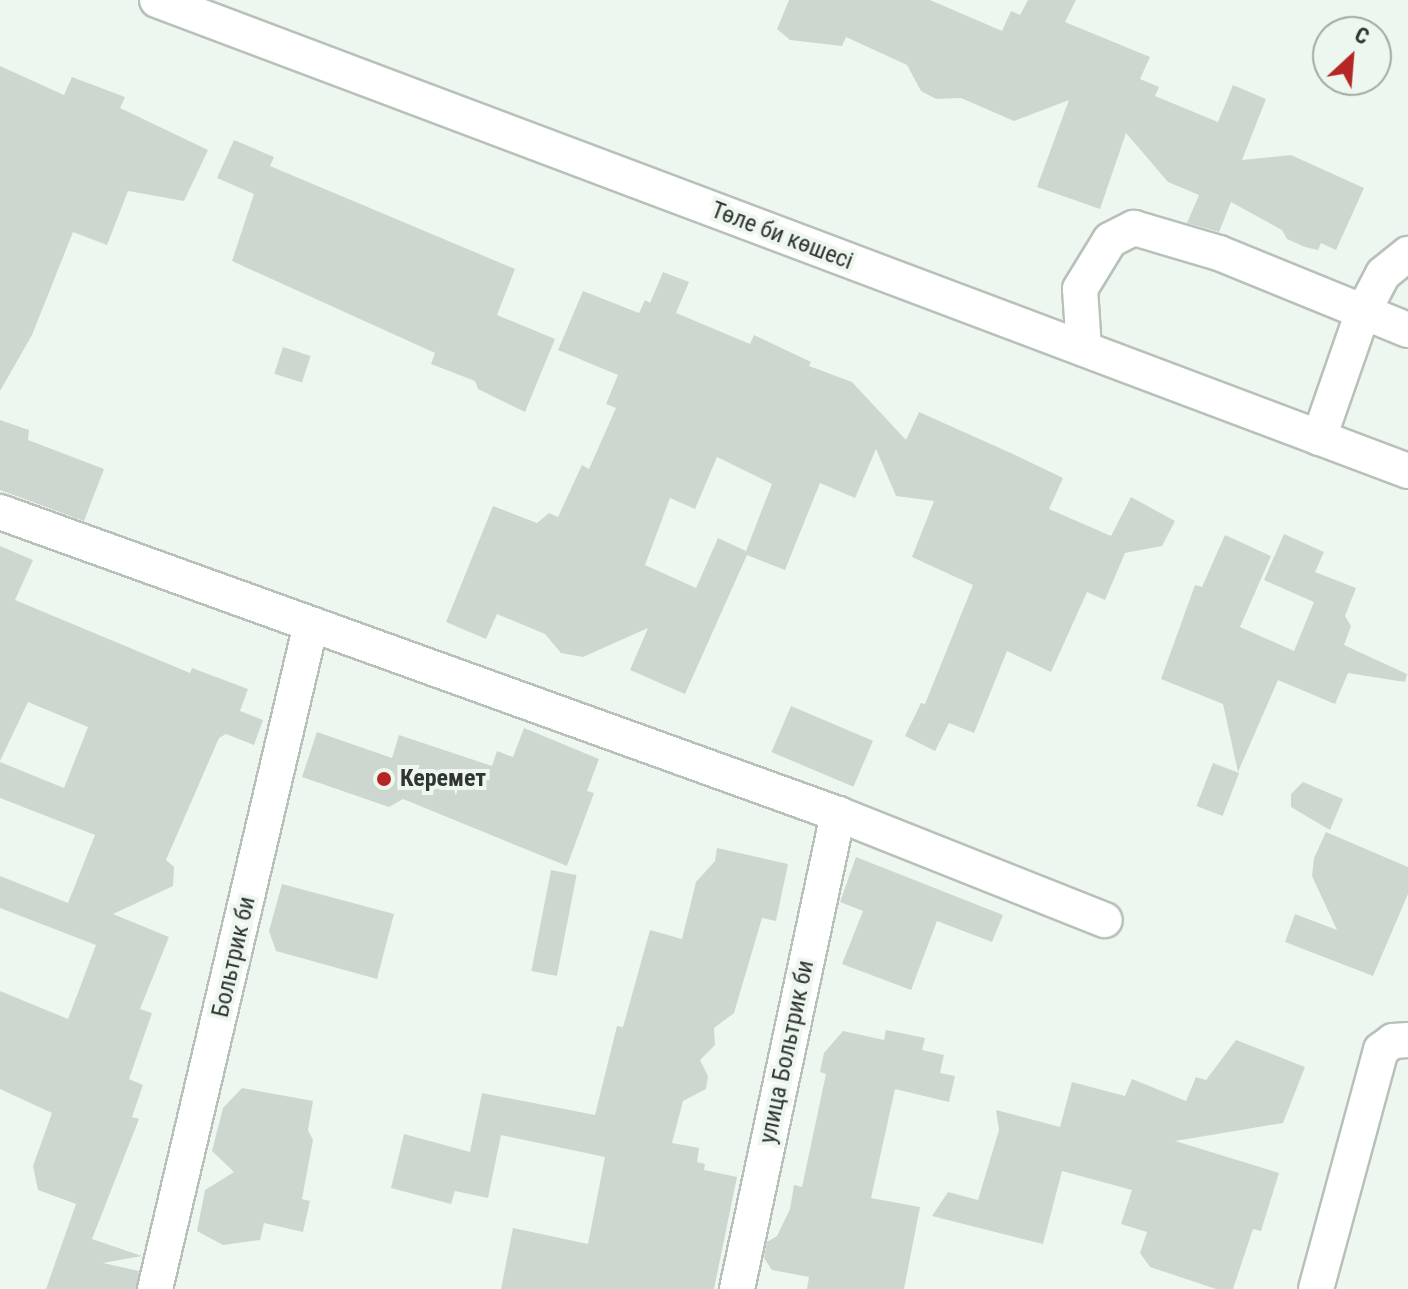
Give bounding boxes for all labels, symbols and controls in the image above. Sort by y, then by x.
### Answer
north arrow [1312,16,1392,96]
text: С [1351,22,1373,50]
street label: Төле би көшесі [707,196,857,276]
place label: Керемет [400,765,486,793]
marker: Керемет [375,770,393,788]
street label: Больтрик би [206,894,262,1020]
street label: улица Больтрик би [754,958,820,1146]

